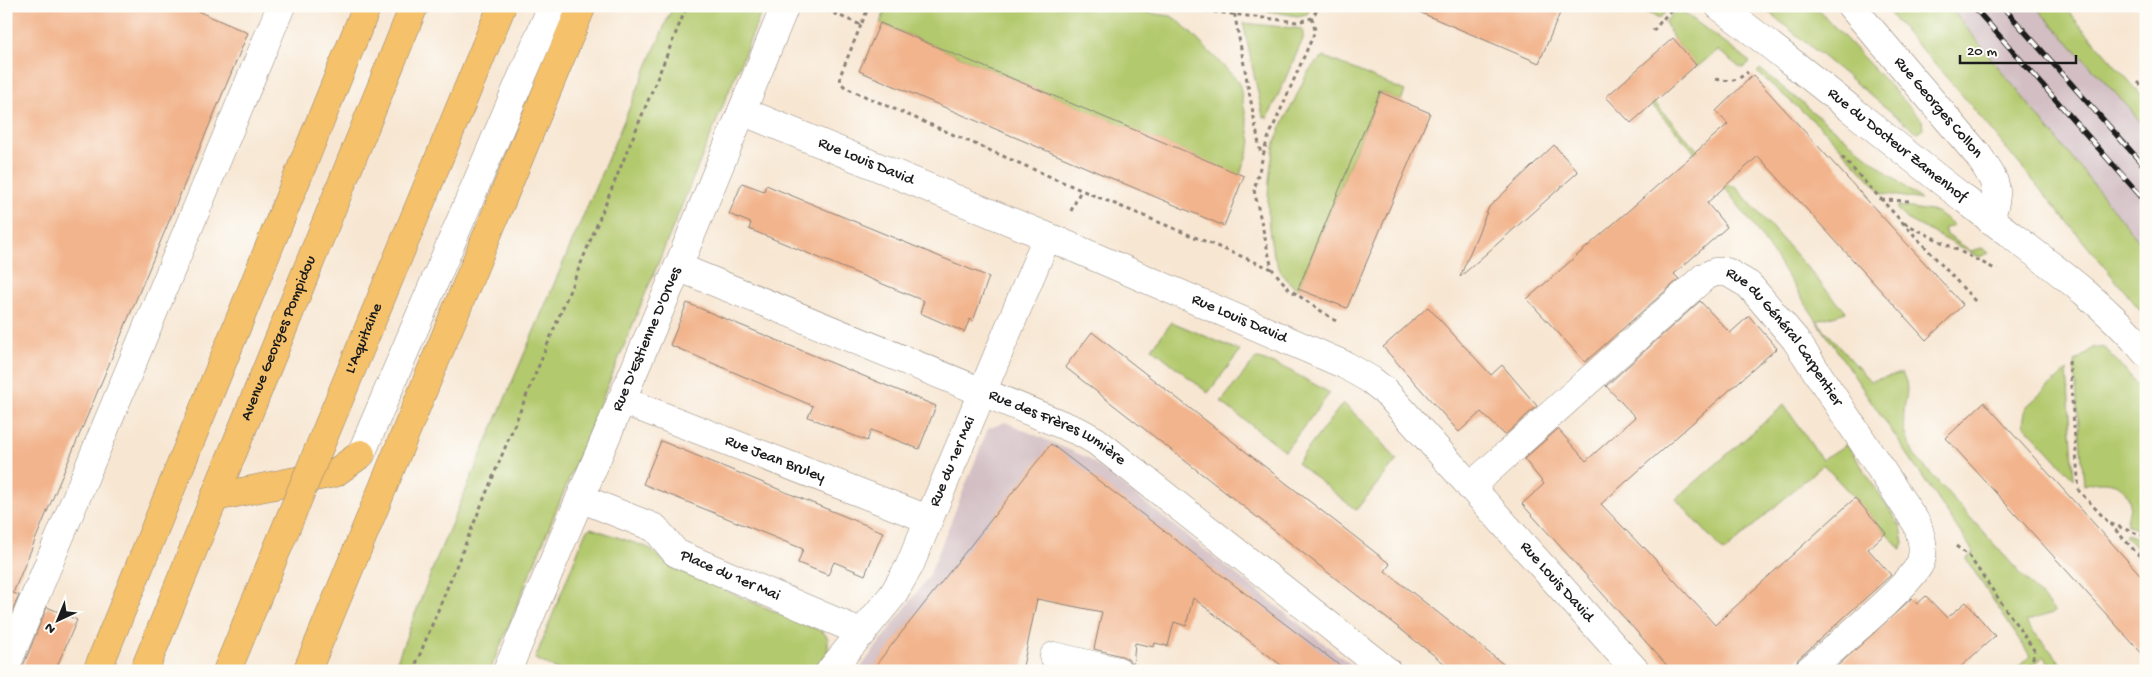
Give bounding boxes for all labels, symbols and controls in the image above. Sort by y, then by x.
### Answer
scale bar [1960,32,2076,64]
text: 20 m [1967,43,1997,61]
street label: Rue Georges Collon [1889,53,1987,163]
street label: Rue du Docteur Zamenhof [1823,84,1971,207]
street label: Rue Louis David [815,134,918,191]
street label: Avenue Georges Pompidou [237,253,321,424]
street label: Rue D'Estienne D'Orves [608,263,687,415]
street label: Rue du Général Carpentier [1722,264,1847,411]
street label: Rue Louis David [1189,290,1291,349]
street label: L'Aquitaine [341,300,388,377]
street label: Rue des Frères Lumière [985,386,1130,471]
street label: Rue du 1er Mai [926,414,980,510]
street label: Rue Jean Bruley [722,432,828,488]
street label: Rue Louis David [1515,538,1599,628]
street label: Place du 1er Mai [676,546,783,606]
north arrow [32,594,82,644]
text: N [42,618,60,637]

